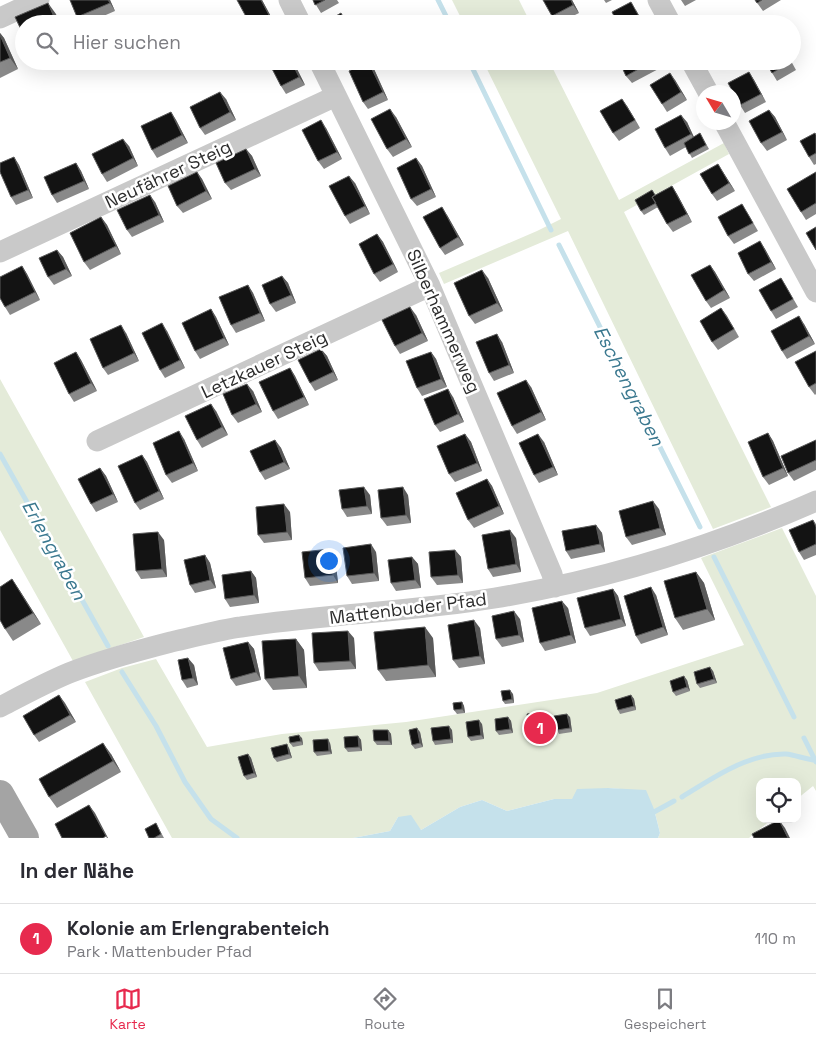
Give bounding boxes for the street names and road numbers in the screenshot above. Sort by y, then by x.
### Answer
street label: Neufährer Steig [101,135,235,213]
street label: Silberhammerweg [402,245,486,397]
street label: Letzkauer Steig [198,325,330,403]
street label: Mattenbuder Pfad [328,587,488,629]

